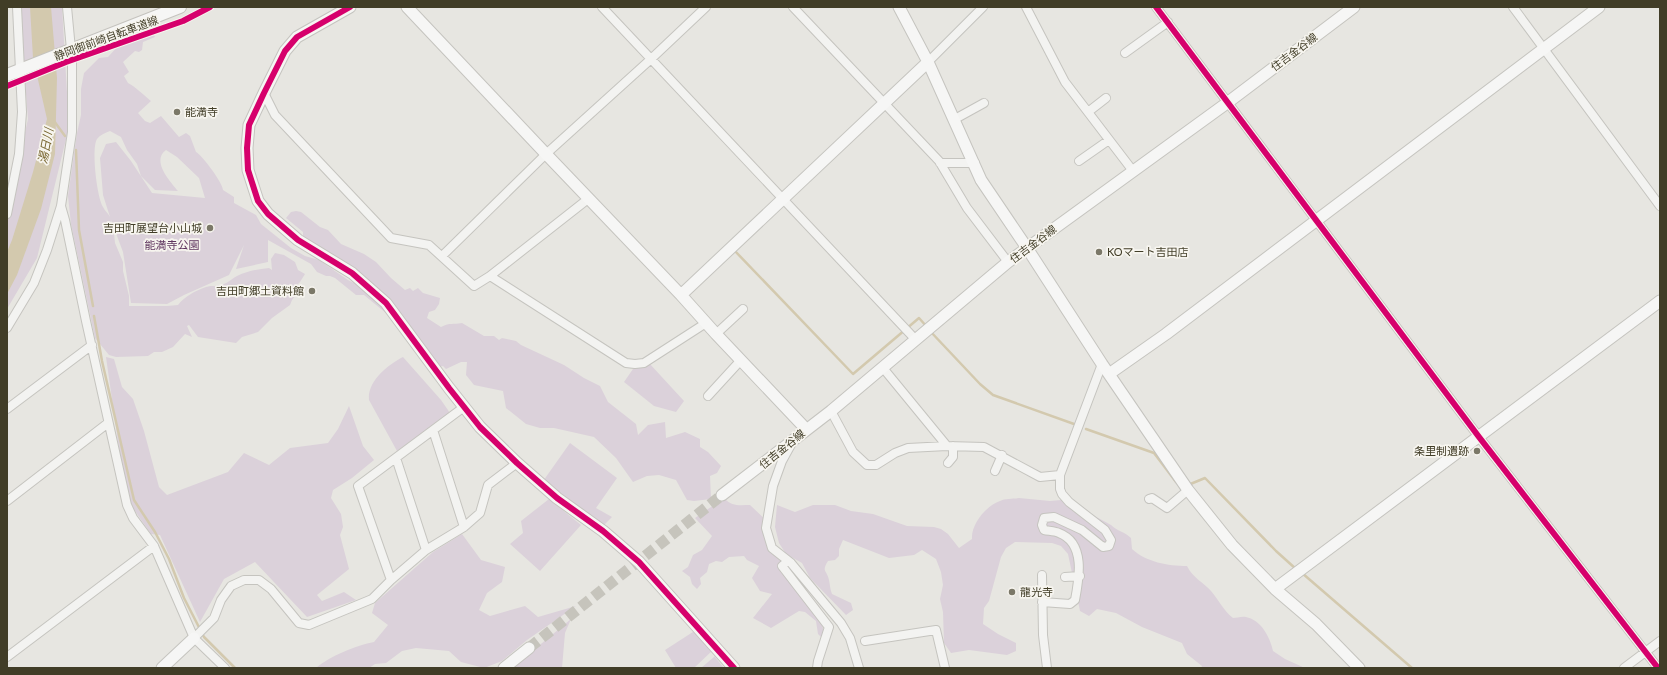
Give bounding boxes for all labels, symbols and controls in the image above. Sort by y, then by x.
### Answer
street label: 静岡御前崎自転車道線 [52,13,160,62]
street label: 住吉金谷線 [1268,30,1320,73]
place label: 能満寺 [185,105,218,118]
marker: 能満寺 [172,107,182,117]
water label: 湯日川 [35,125,57,165]
place label: 吉田町展望台小山城 [103,221,202,234]
street label: 住吉金谷線 [1007,222,1059,265]
marker: 吉田町展望台小山城 [205,223,215,233]
park label: 能満寺公園 [145,238,200,251]
place label: KOマート吉田店 [1107,245,1189,258]
marker: KOマート吉田店 [1094,247,1104,257]
place label: 吉田町郷土資料館 [216,284,304,297]
marker: 吉田町郷土資料館 [307,286,317,296]
street label: 住吉金谷線 [756,426,807,471]
place label: 条里制遺跡 [1414,444,1469,457]
marker: 条里制遺跡 [1472,446,1482,456]
place label: 龍光寺 [1020,585,1053,598]
marker: 龍光寺 [1007,587,1017,597]

